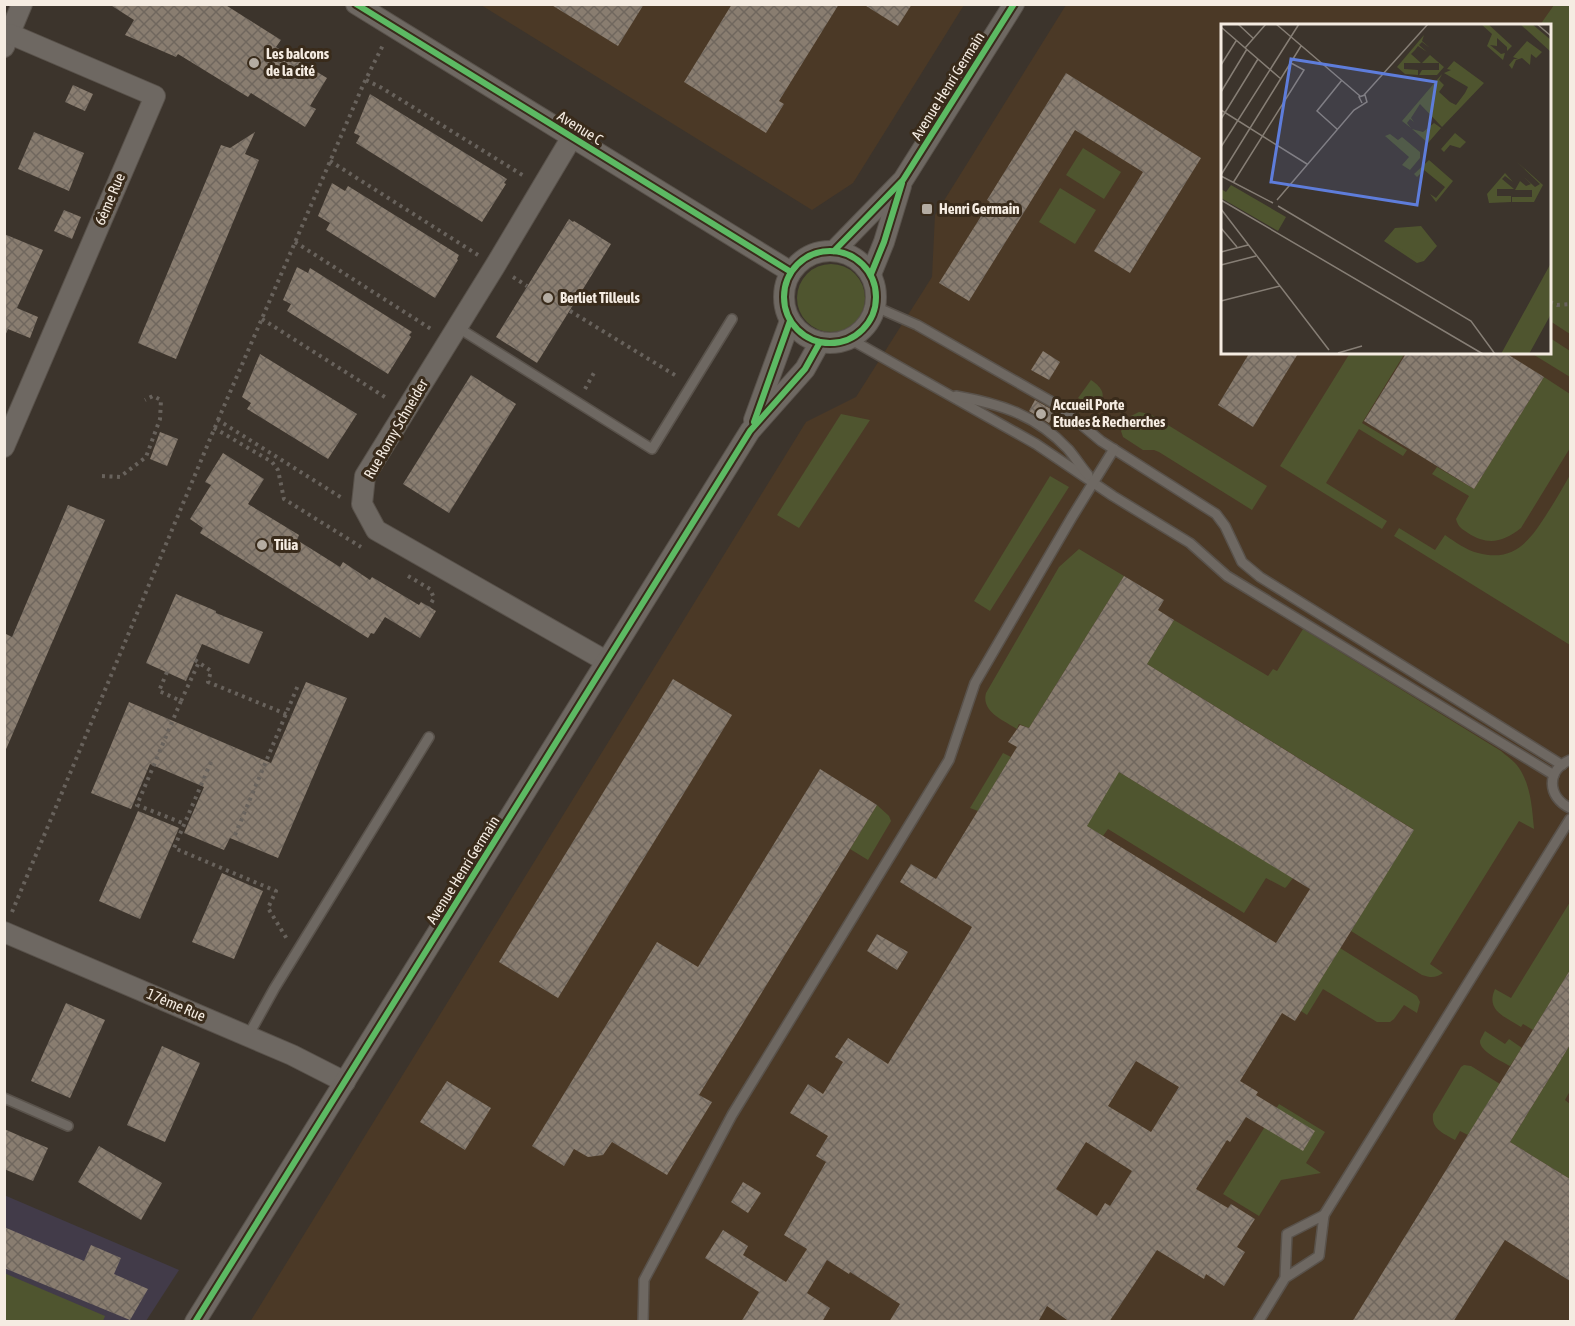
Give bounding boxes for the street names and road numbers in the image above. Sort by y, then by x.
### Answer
street label: Avenue Henri Germain [908,29,988,143]
street label: Avenue C [554,107,606,148]
street label: 6ème Rue [91,170,128,227]
street label: Rue Romy Schneider [360,375,431,482]
street label: Avenue Henri Germain [423,813,503,927]
street label: 17ème Rue [144,985,208,1025]

